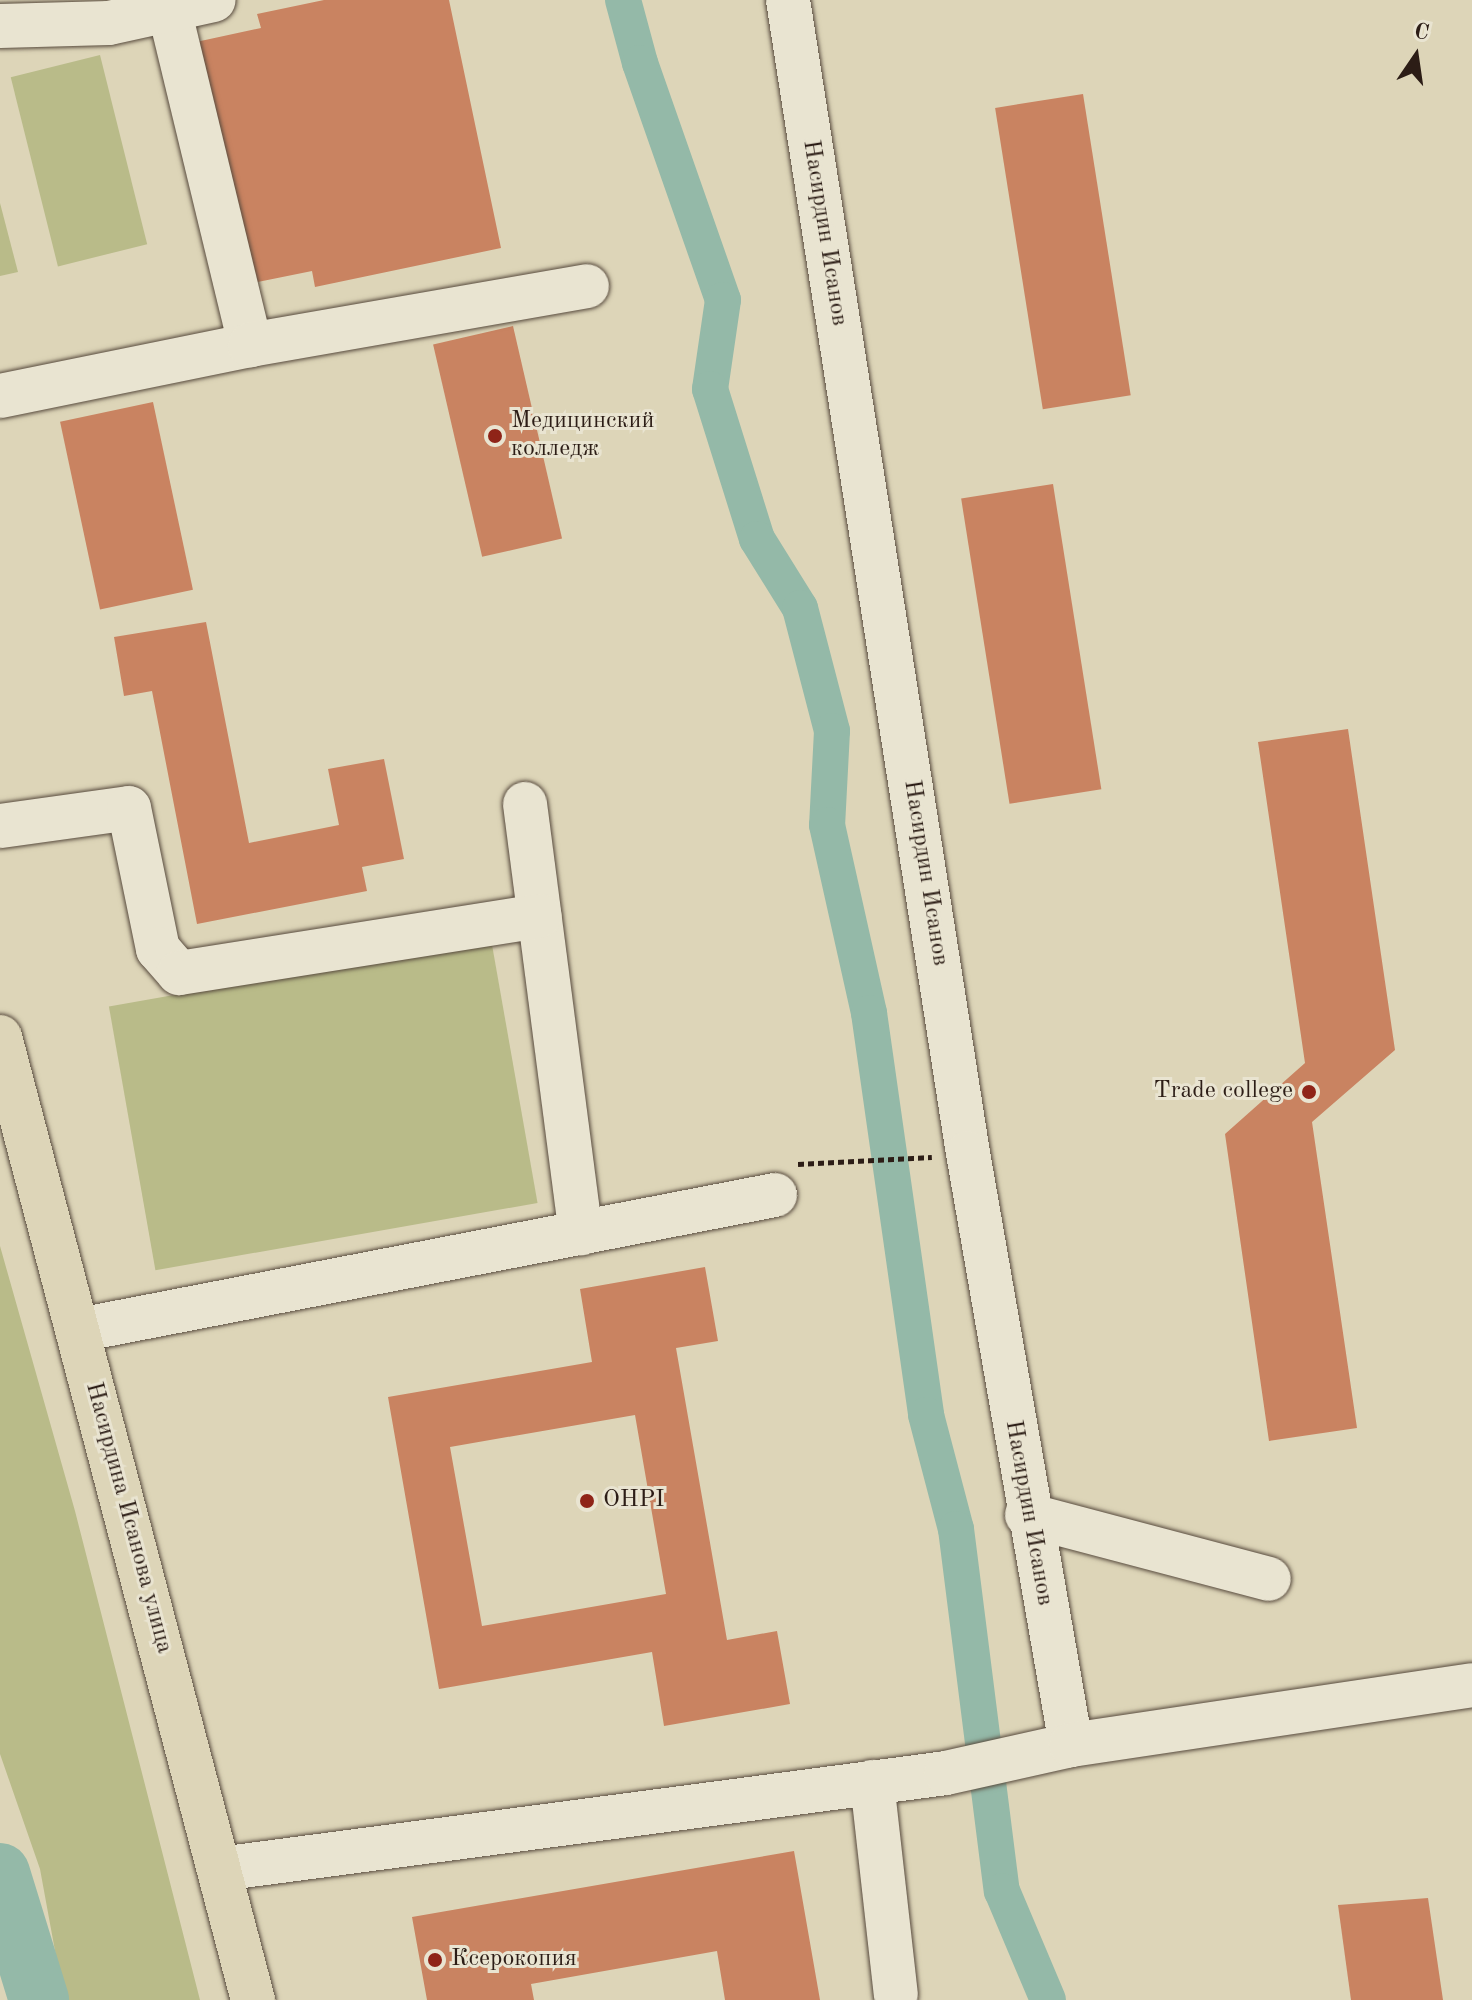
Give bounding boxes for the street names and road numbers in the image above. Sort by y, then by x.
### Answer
street label: Насирдин Исанов [795,138,853,328]
street label: Насирдин Исанов [896,778,954,968]
street label: Насирдина Исанова улица [78,1379,178,1657]
street label: Насирдин Исанов [998,1418,1058,1608]

